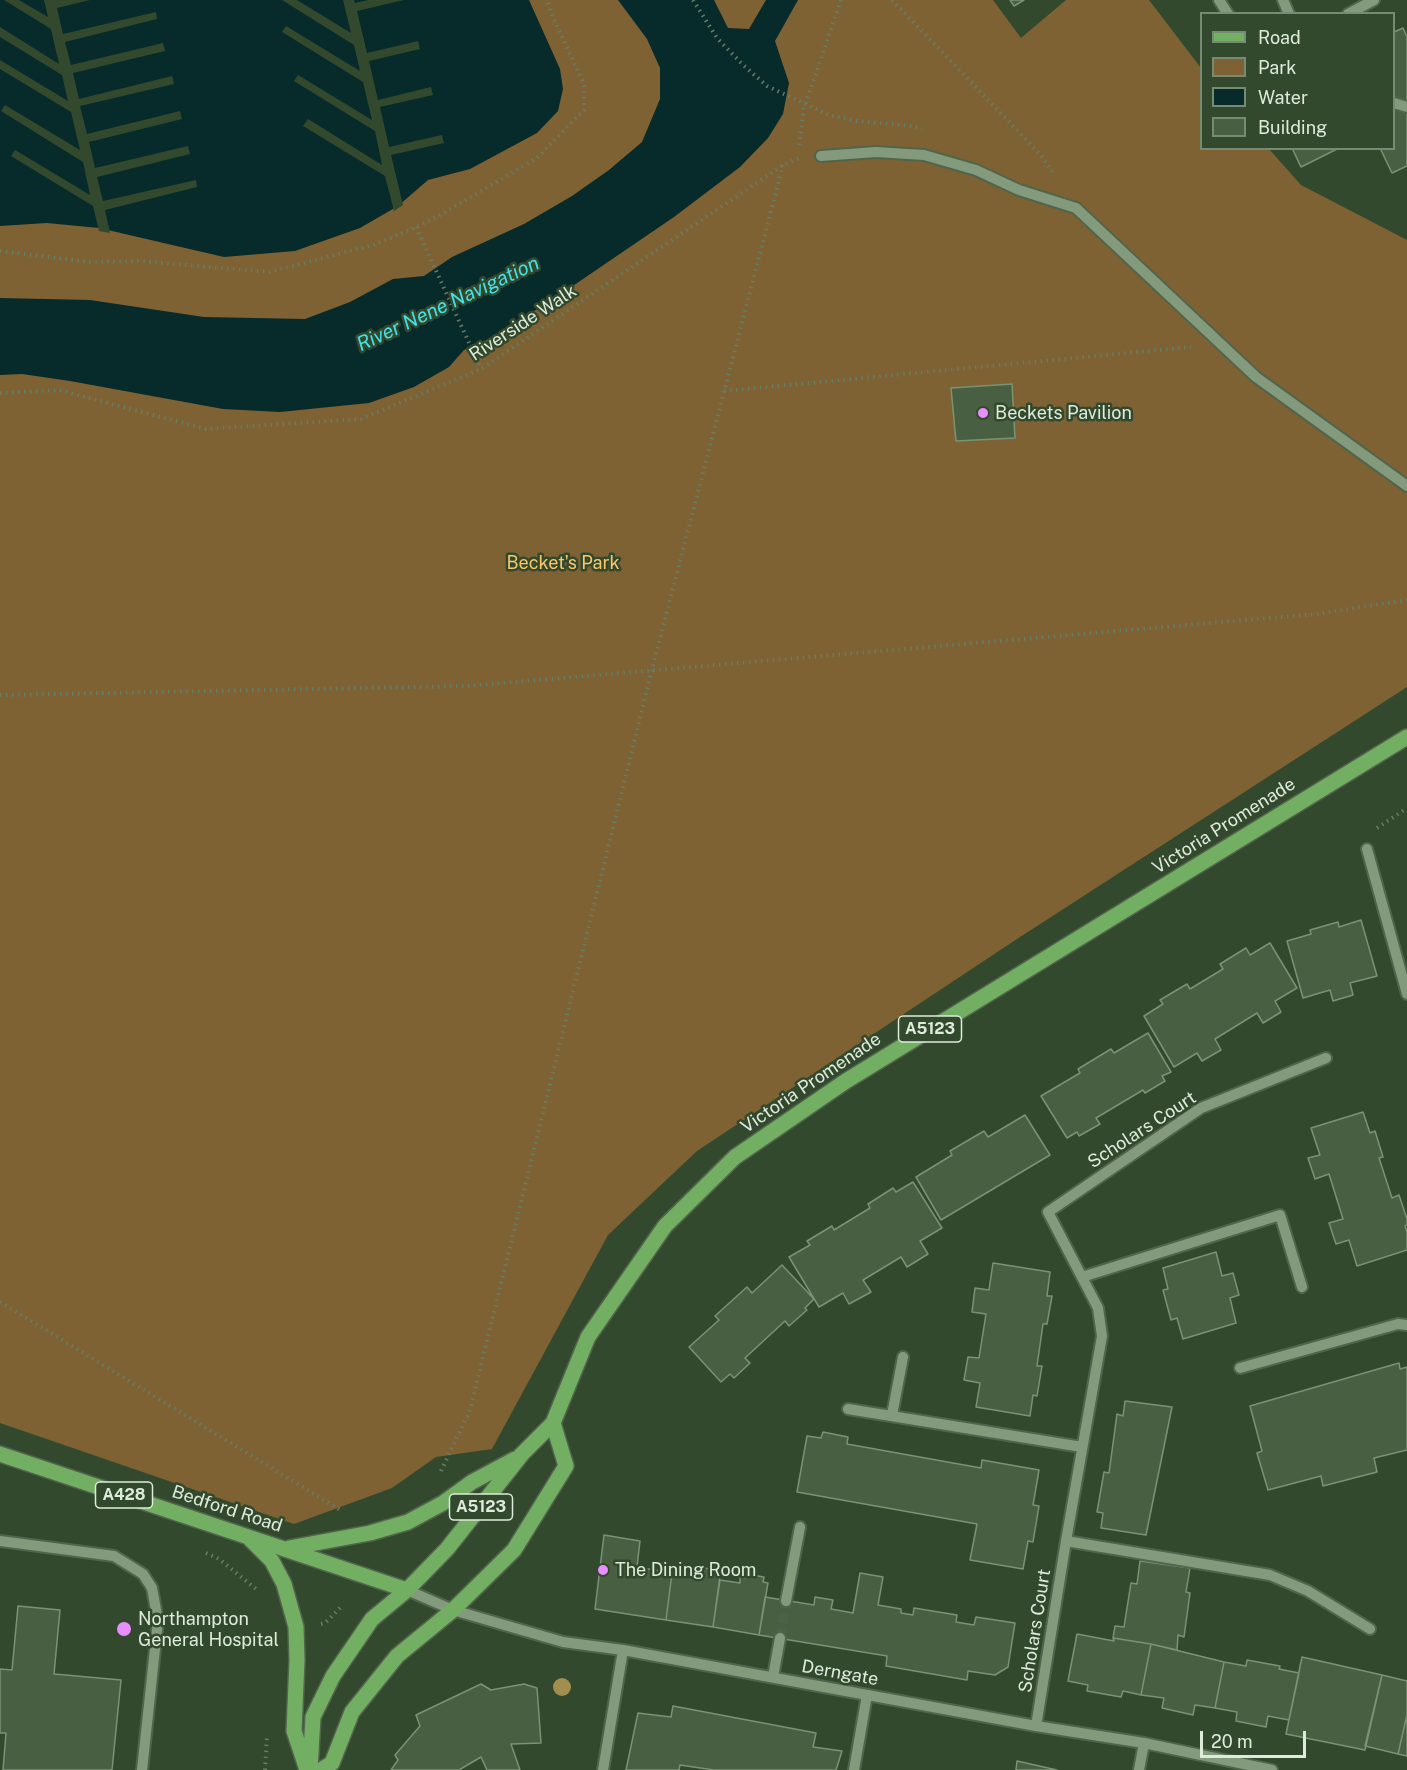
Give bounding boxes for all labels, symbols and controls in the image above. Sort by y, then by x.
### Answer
legend [1200,12,1395,150]
text: Road [1258,27,1301,48]
text: Park [1258,57,1296,78]
text: Water [1258,87,1308,108]
text: Building [1258,117,1327,138]
water label: River Nene Navigation [353,251,543,357]
street label: Riverside Walk [465,280,581,366]
place label: Beckets Pavilion [995,402,1132,424]
marker: Beckets Pavilion [976,406,990,420]
park label: Becket's Park [506,552,620,574]
street label: Victoria Promenade [1149,773,1299,879]
road number: A5123 [898,1016,962,1042]
street label: Victoria Promenade [737,1028,885,1138]
street label: Scholars Court [1084,1087,1200,1173]
street label: Bedford Road [169,1481,285,1537]
road number: A428 [96,1482,152,1508]
road number: A5123 [450,1494,512,1520]
place label: The Dining Room [615,1559,756,1581]
marker: The Dining Room [596,1563,610,1577]
street label: Scholars Court [1015,1568,1055,1694]
place label: Northampton General Hospital [138,1608,279,1650]
marker: Northampton General Hospital [115,1620,133,1638]
street label: Derngate [800,1656,880,1690]
scale bar [1203,1719,1310,1757]
text: 20 m [1211,1731,1253,1752]

